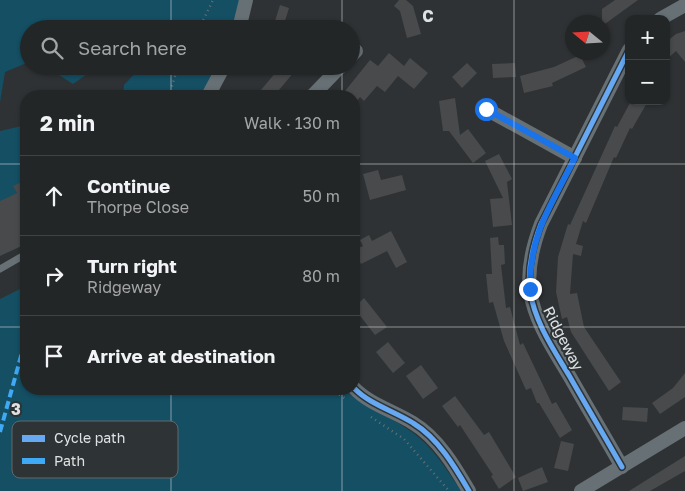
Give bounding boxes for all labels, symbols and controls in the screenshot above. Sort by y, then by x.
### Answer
text: C [422,6,434,26]
north arrow [565,15,610,60]
map controls [625,15,670,105]
button: + [625,15,670,60]
search box [20,20,360,75]
icon: search [38,34,66,62]
text: Search here [78,36,187,59]
button: − [625,60,670,105]
route start [475,98,498,121]
text: 2 min [40,110,95,136]
text: Walk · 130 m [244,113,340,133]
text: Continue [87,174,170,197]
icon: ahead [40,182,68,210]
text: 50 m [303,186,340,206]
text: Thorpe Close [87,197,189,217]
text: Turn right [87,254,177,277]
icon: right [40,262,68,290]
text: 80 m [302,266,340,286]
text: Ridgeway [87,277,161,297]
route end [519,278,542,301]
street label: Ridgeway [540,303,588,374]
icon: arrive [40,342,68,370]
text: Arrive at destination [87,344,275,367]
text: 3 [11,399,21,419]
legend [12,421,178,478]
text: Cycle path [54,429,125,446]
text: Path [54,452,85,469]

